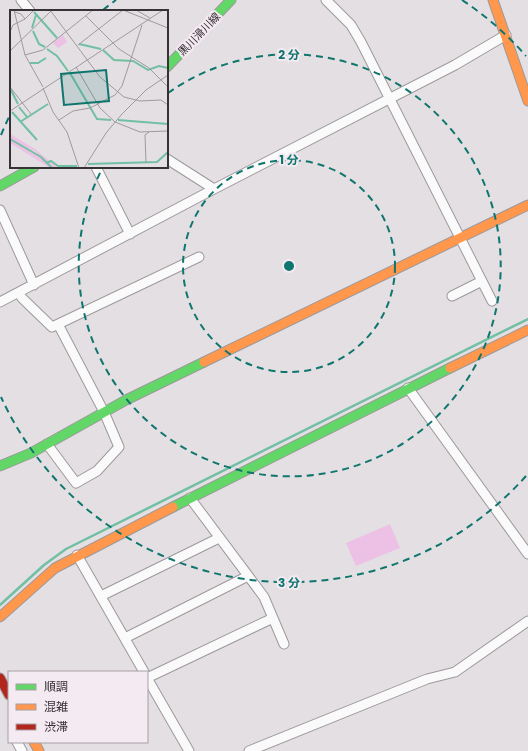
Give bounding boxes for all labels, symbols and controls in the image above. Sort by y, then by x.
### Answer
street label: 黒川滑川線 [174,9,224,59]
inset map [10,10,168,168]
text: 2 分 [278,46,300,63]
text: 1 分 [279,151,299,168]
centre of rings [282,259,296,273]
text: 3 分 [278,574,300,591]
legend [8,671,148,743]
text: 順調 [44,678,68,695]
text: 混雑 [44,698,68,715]
text: 渋滞 [44,718,68,735]

